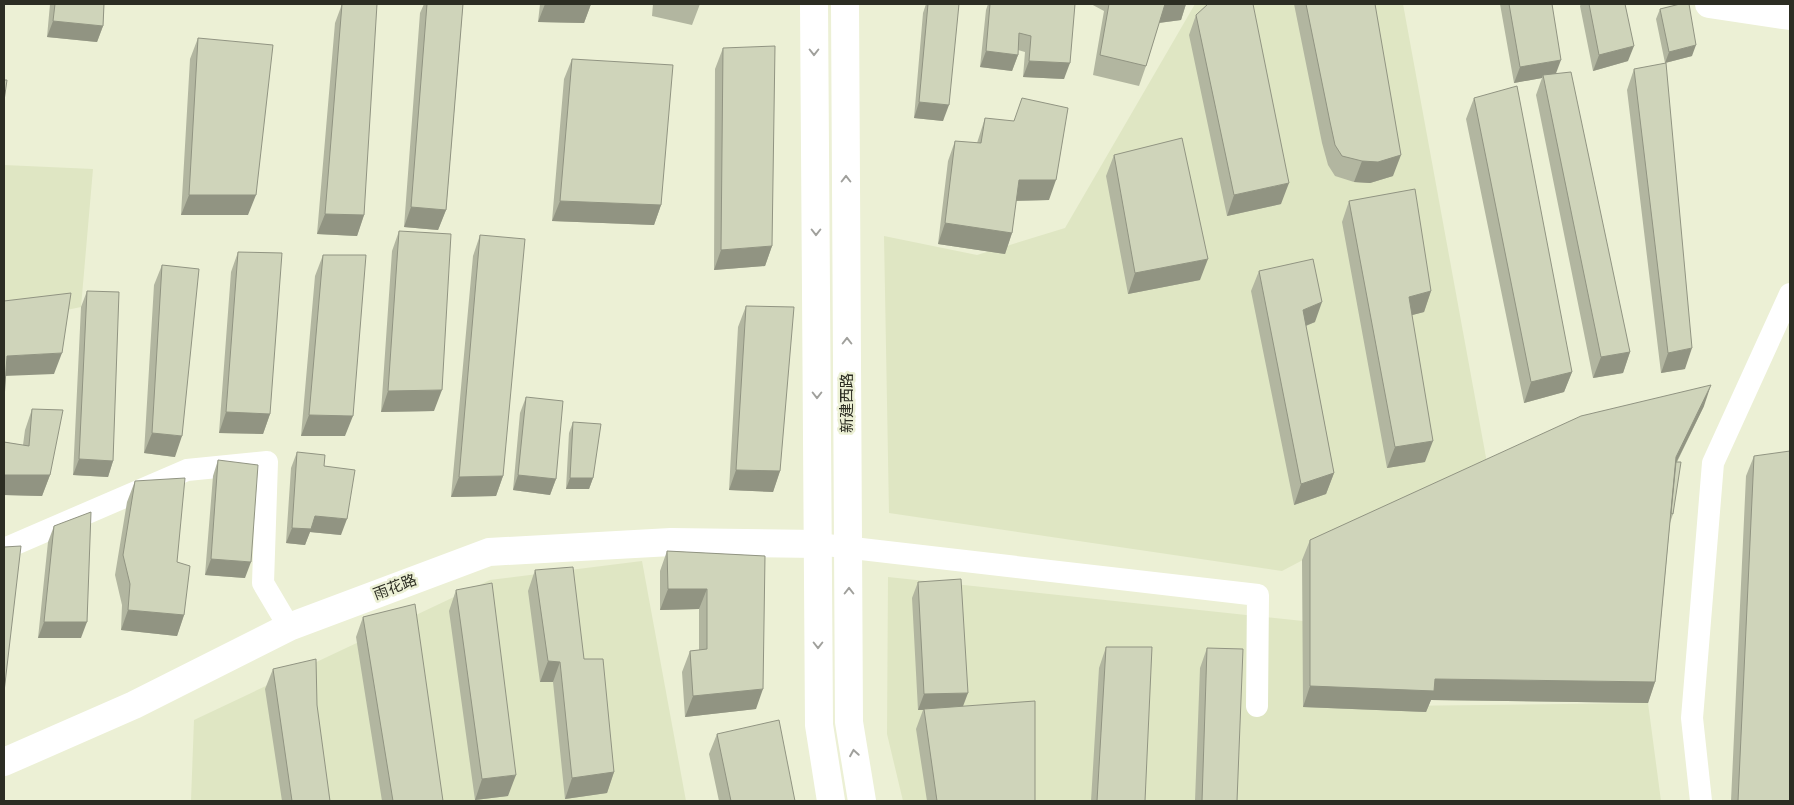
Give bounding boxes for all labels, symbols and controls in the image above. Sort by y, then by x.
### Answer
one-way arrow [809,49,819,57]
one-way arrow [841,174,851,182]
one-way arrow [810,229,821,237]
one-way arrow [842,337,852,344]
street label: 新建西路 [838,373,856,433]
one-way arrow [812,392,822,399]
street label: 雨花路 [371,571,419,603]
one-way arrow [844,587,854,594]
one-way arrow [813,642,823,649]
one-way arrow [850,749,860,758]

